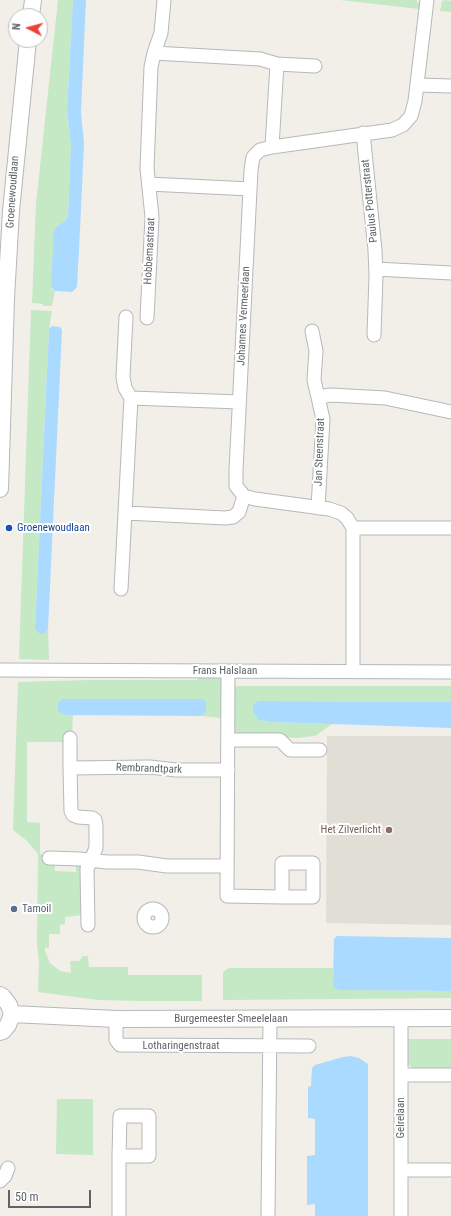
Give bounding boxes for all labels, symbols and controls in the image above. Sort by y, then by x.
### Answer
north arrow [8,8,48,48]
text: N [10,23,23,31]
street label: Groenewoudlaan [4,155,22,229]
street label: Paulus Potterstraat [359,159,381,243]
street label: Hobbemastraat [142,217,158,285]
street label: Johannes Vermeerlaan [235,266,253,366]
street label: Jan Steenstraat [312,418,328,486]
place label: Groenewoudlaan [17,521,90,535]
marker: Groenewoudlaan [4,523,14,533]
street label: Frans Halslaan [193,664,257,678]
street label: Rembrandtpark [116,761,182,777]
place label: Het Zilverlicht [321,823,381,837]
marker: Het Zilverlicht [384,825,394,835]
place label: Tamoil [22,902,51,916]
marker: Tamoil [9,904,19,914]
street label: Burgemeester Smeelelaan [174,1012,288,1026]
street label: Lotharingenstraat [143,1039,219,1053]
street label: Gelrelaan [394,1098,408,1138]
scale bar [10,1182,93,1208]
text: 50 m [15,1190,39,1204]

